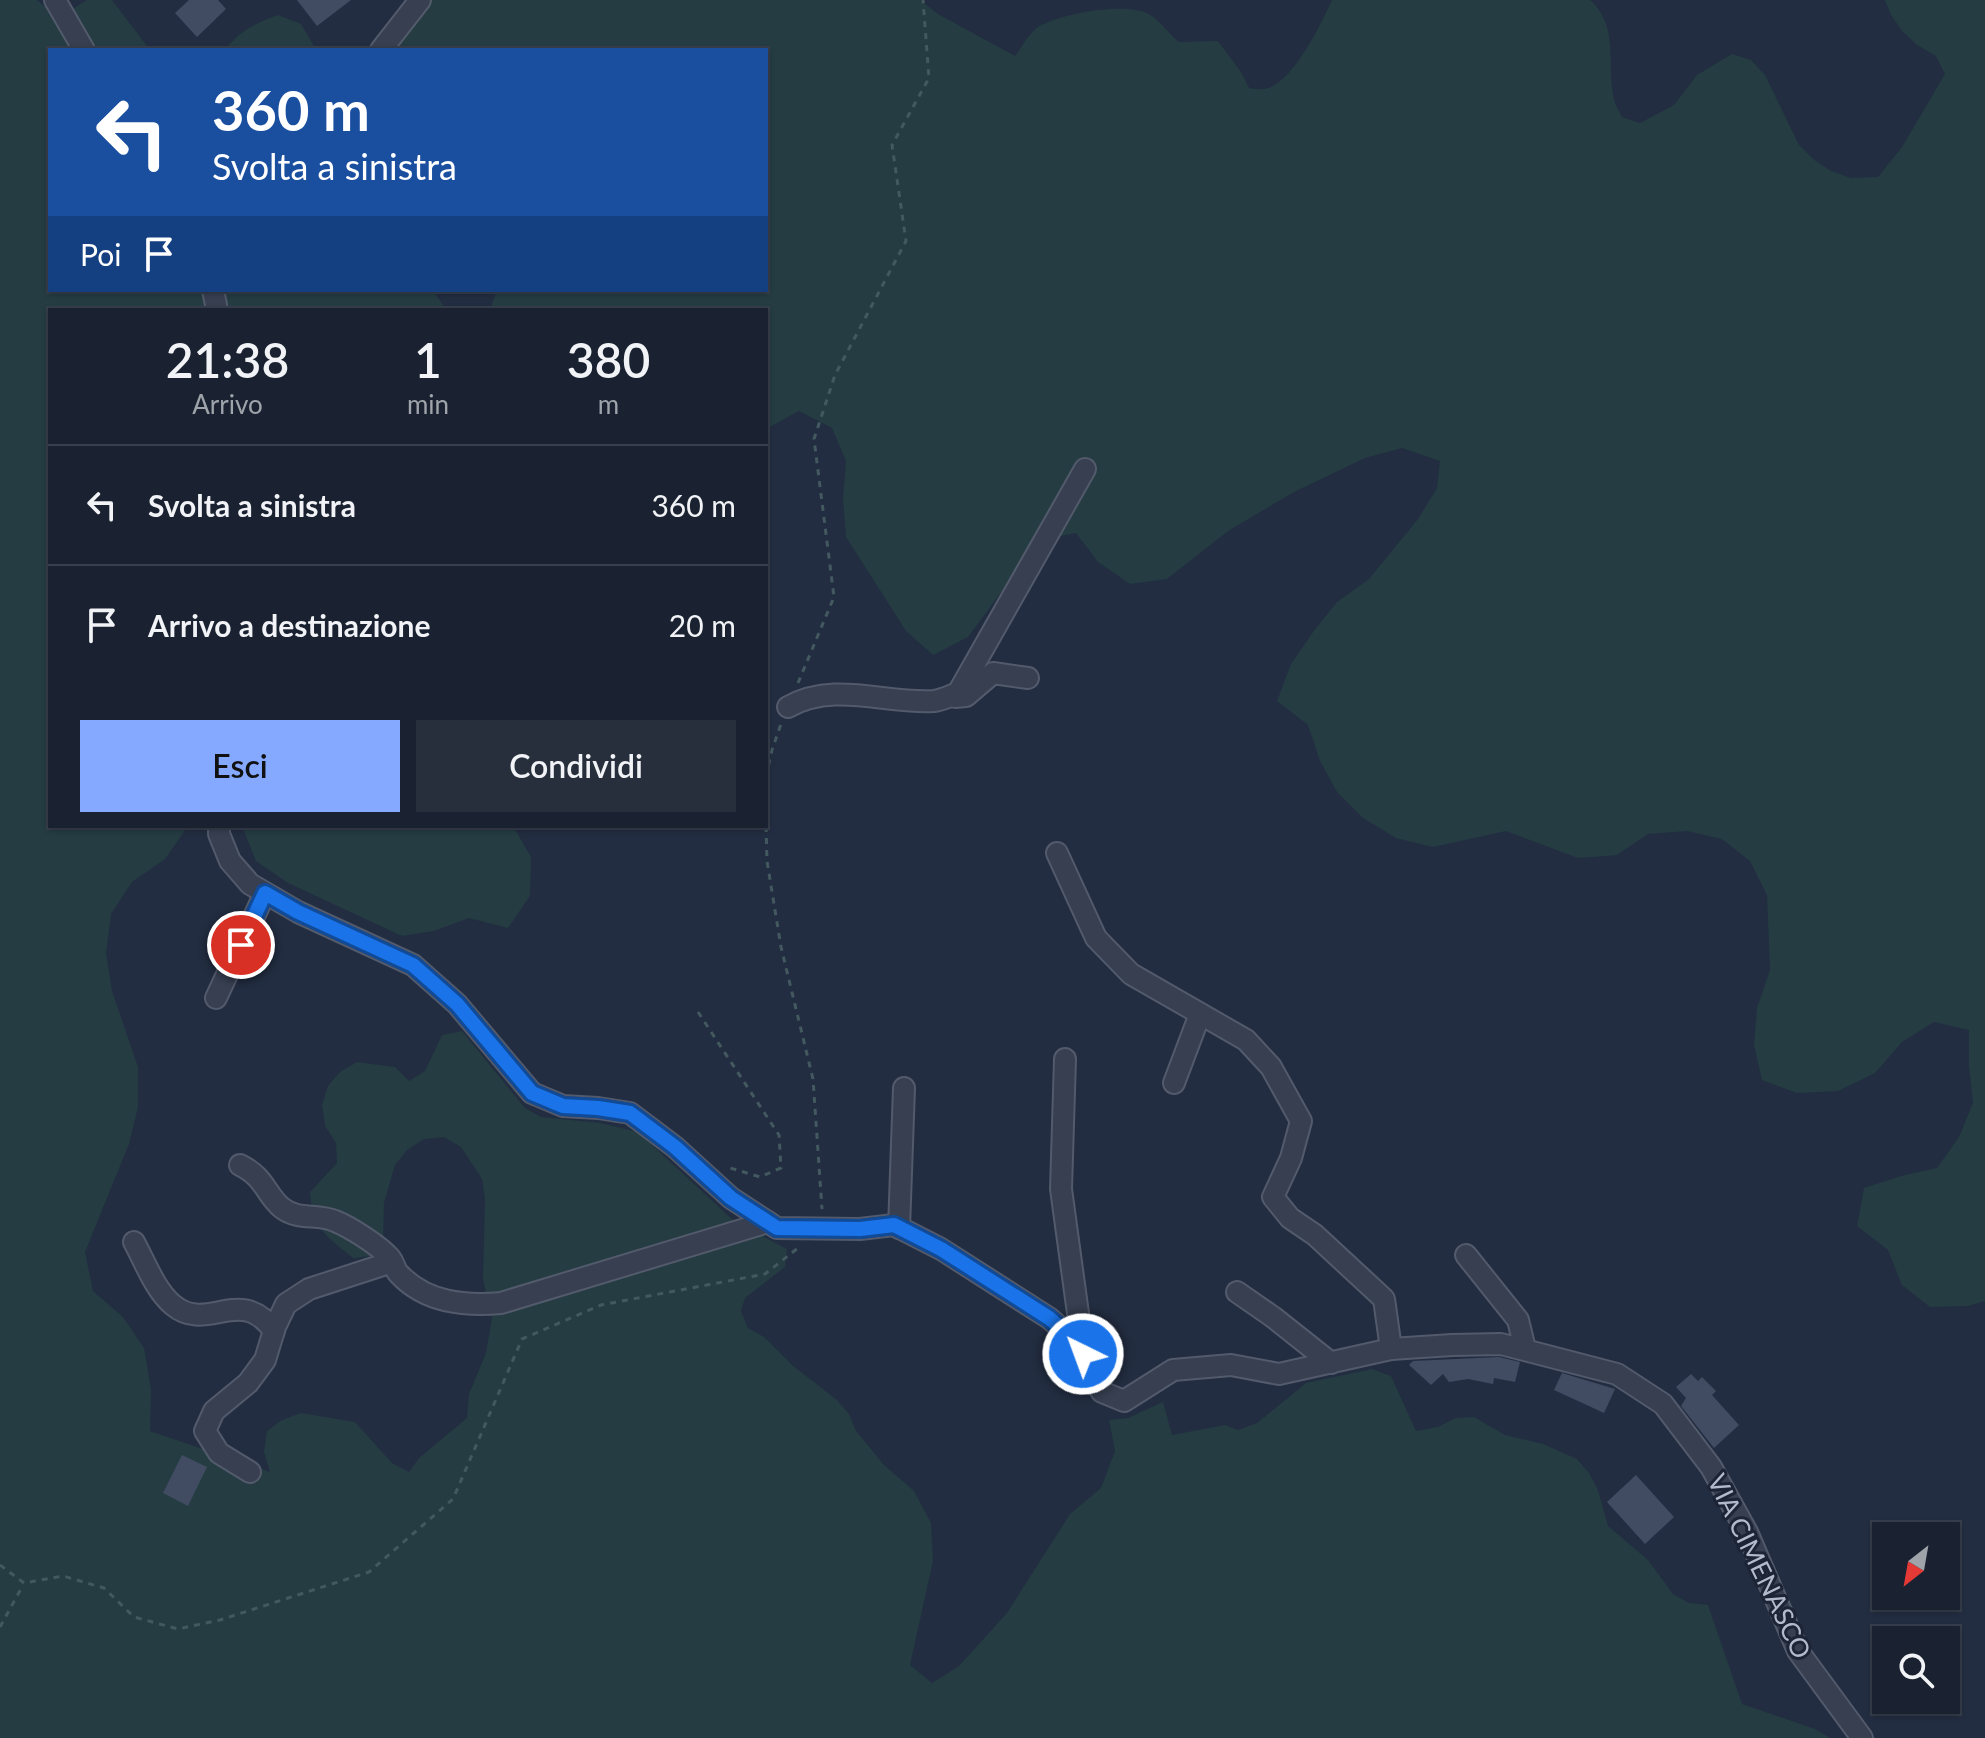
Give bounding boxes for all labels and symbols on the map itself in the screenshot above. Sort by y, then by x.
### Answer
pin [207,911,275,979]
position arrow [1041,1312,1125,1396]
street label: VIA CIMENASCO [1701,1468,1819,1664]
north arrow [1872,1522,1960,1610]

